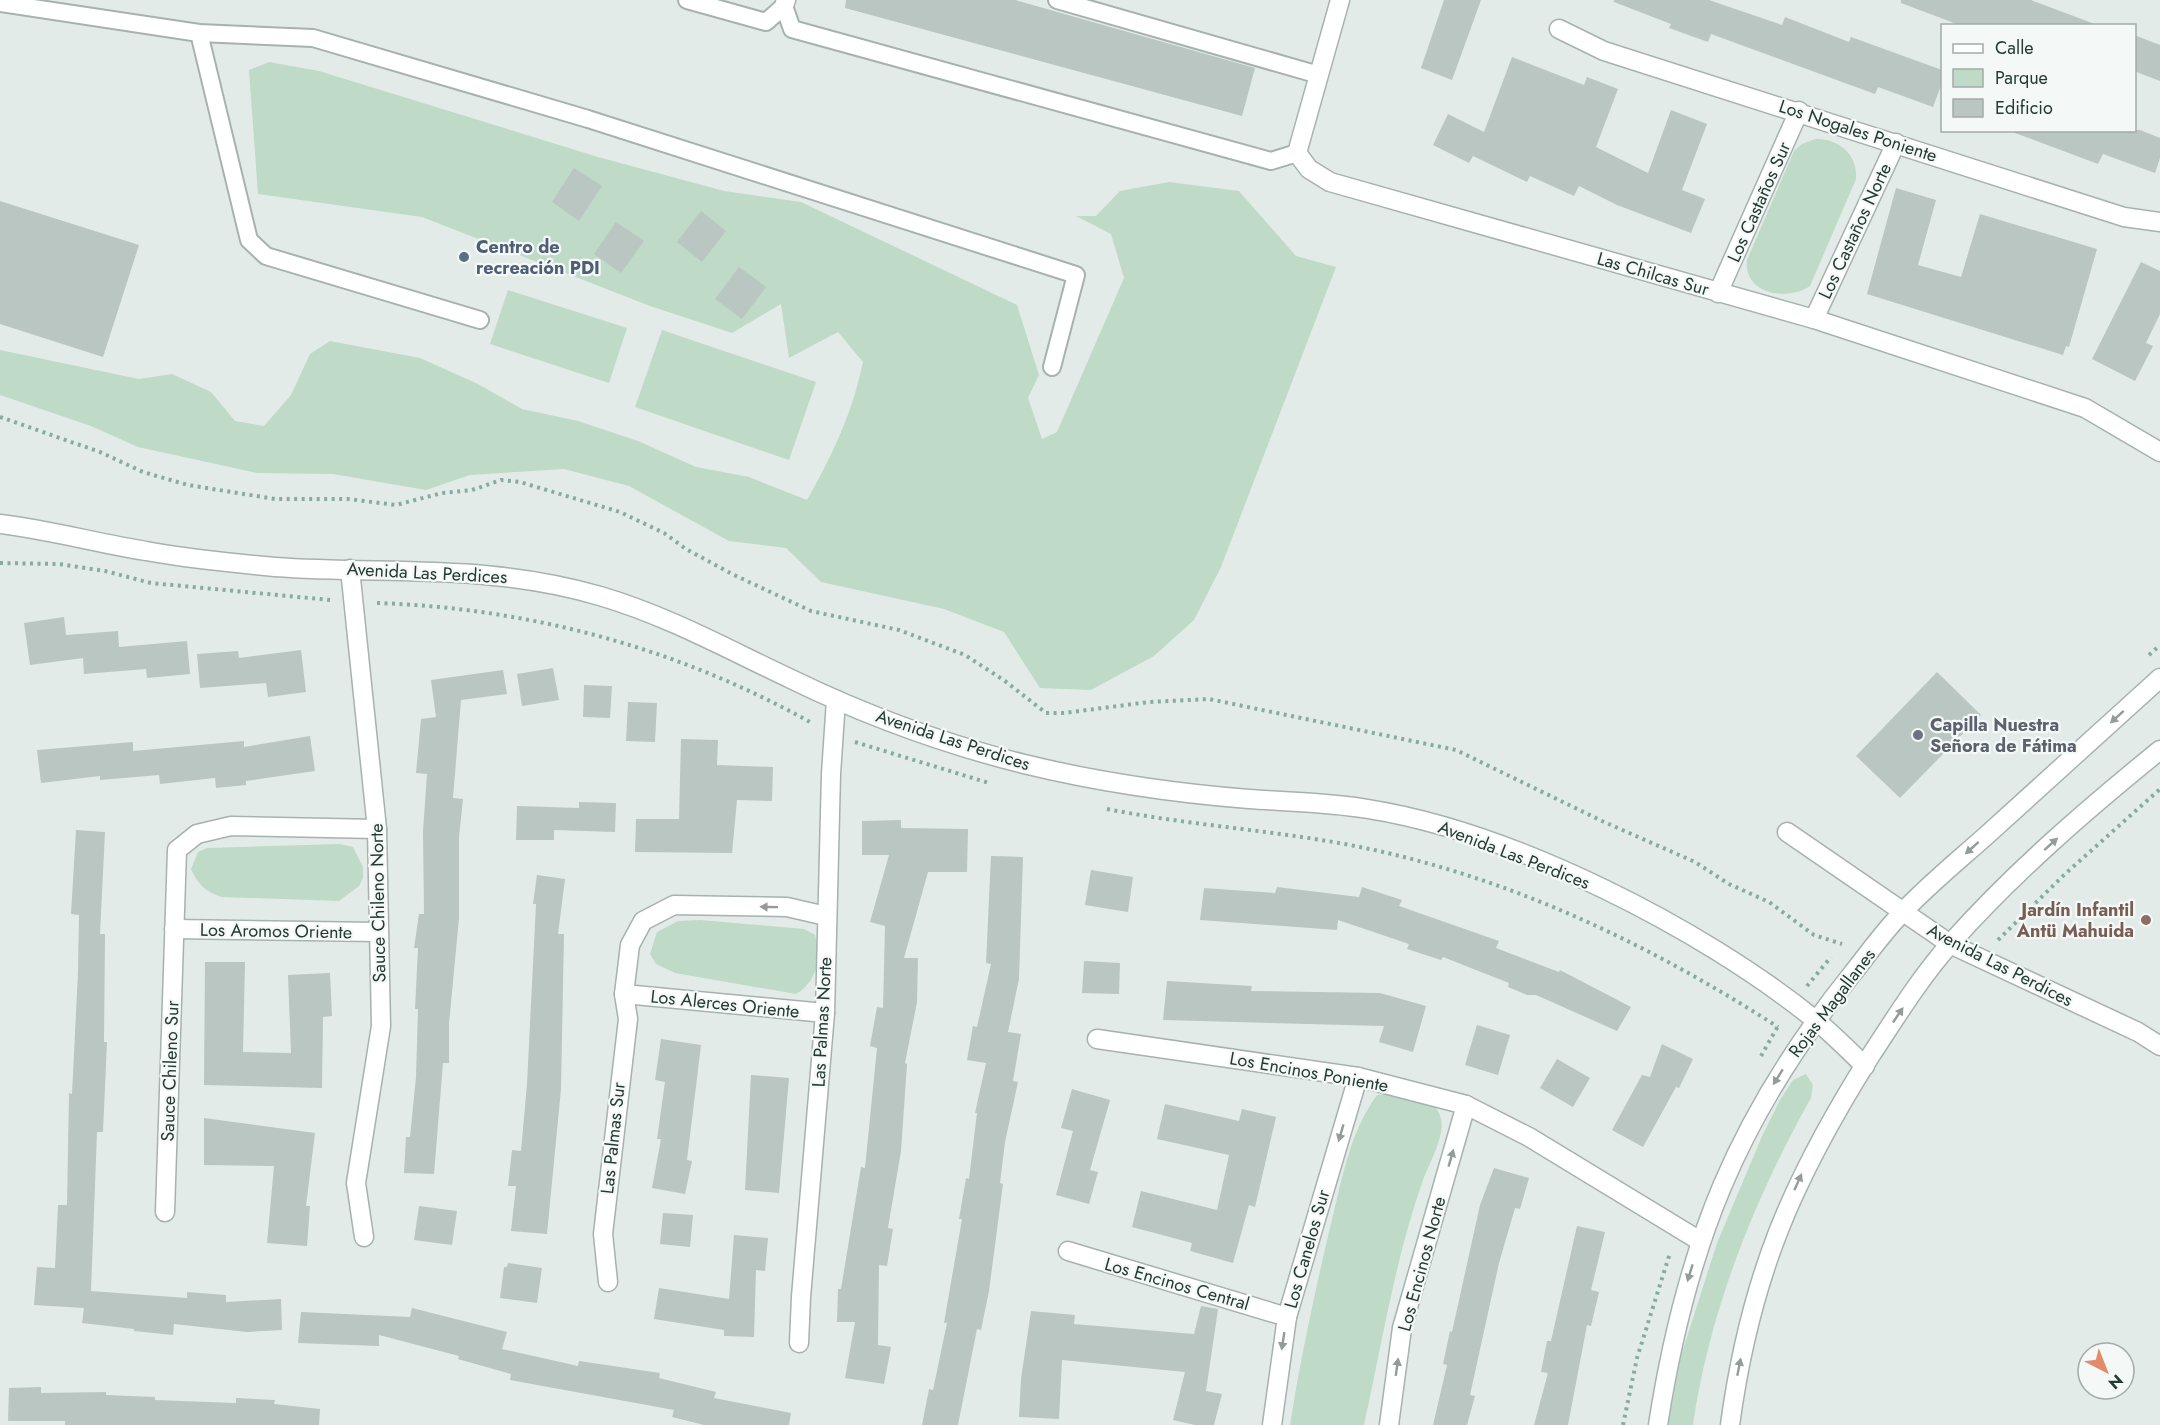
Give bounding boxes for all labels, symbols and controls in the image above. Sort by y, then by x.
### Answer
legend [1941,24,2136,132]
text: Calle [1995,35,2034,61]
text: Parque [1995,65,2048,91]
street label: Los Nogales Poniente [1776,93,1940,169]
text: Edificio [1995,95,2053,121]
street label: Los Castaños Sur [1721,137,1797,266]
street label: Los Castaños Norte [1812,159,1898,303]
place label: Centro de recreación PDI [476,234,600,281]
street label: Las Chilcas Sur [1594,246,1713,303]
marker: Centro de recreación PDI [457,250,471,264]
street label: Avenida Las Perdices [346,556,508,590]
street label: Avenida Las Perdices [873,703,1033,777]
one-way arrow [2109,710,2124,724]
place label: Capilla Nuestra Señora de Fátima [1930,712,2077,759]
marker: Capilla Nuestra Señora de Fátima [1911,728,1925,742]
street label: Avenida Las Perdices [1434,814,1594,896]
street label: Sauce Chileno Norte [364,823,392,983]
one-way arrow [2043,838,2058,851]
one-way arrow [1965,841,1980,855]
place label: Jardín Infantil Antü Mahuida [2016,897,2134,944]
one-way arrow [759,902,778,911]
marker: Jardín Infantil Antü Mahuida [2139,913,2153,927]
street label: Los Aromos Oriente [200,917,352,945]
street label: Avenida Las Perdices [1923,917,2077,1013]
street label: Rojas Magallanes [1782,943,1882,1063]
street label: Las Palmas Norte [806,956,838,1088]
street label: Los Alerces Oriente [649,983,801,1025]
street label: Sauce Chileno Sur [155,999,185,1142]
one-way arrow [1892,1006,1903,1023]
street label: Los Encinos Poniente [1228,1045,1390,1099]
one-way arrow [1772,1069,1783,1085]
street label: Las Palmas Sur [594,1080,632,1195]
one-way arrow [1336,1124,1345,1142]
one-way arrow [1447,1149,1456,1167]
one-way arrow [1794,1173,1803,1191]
street label: Los Canelos Sur [1278,1186,1337,1311]
street label: Los Encinos Norte [1391,1194,1453,1334]
street label: Los Encinos Central [1102,1251,1252,1317]
one-way arrow [1685,1265,1694,1283]
one-way arrow [1278,1331,1287,1350]
north arrow [2076,1341,2136,1401]
one-way arrow [1392,1357,1402,1376]
one-way arrow [1735,1357,1744,1376]
text: N [2103,1369,2128,1395]

